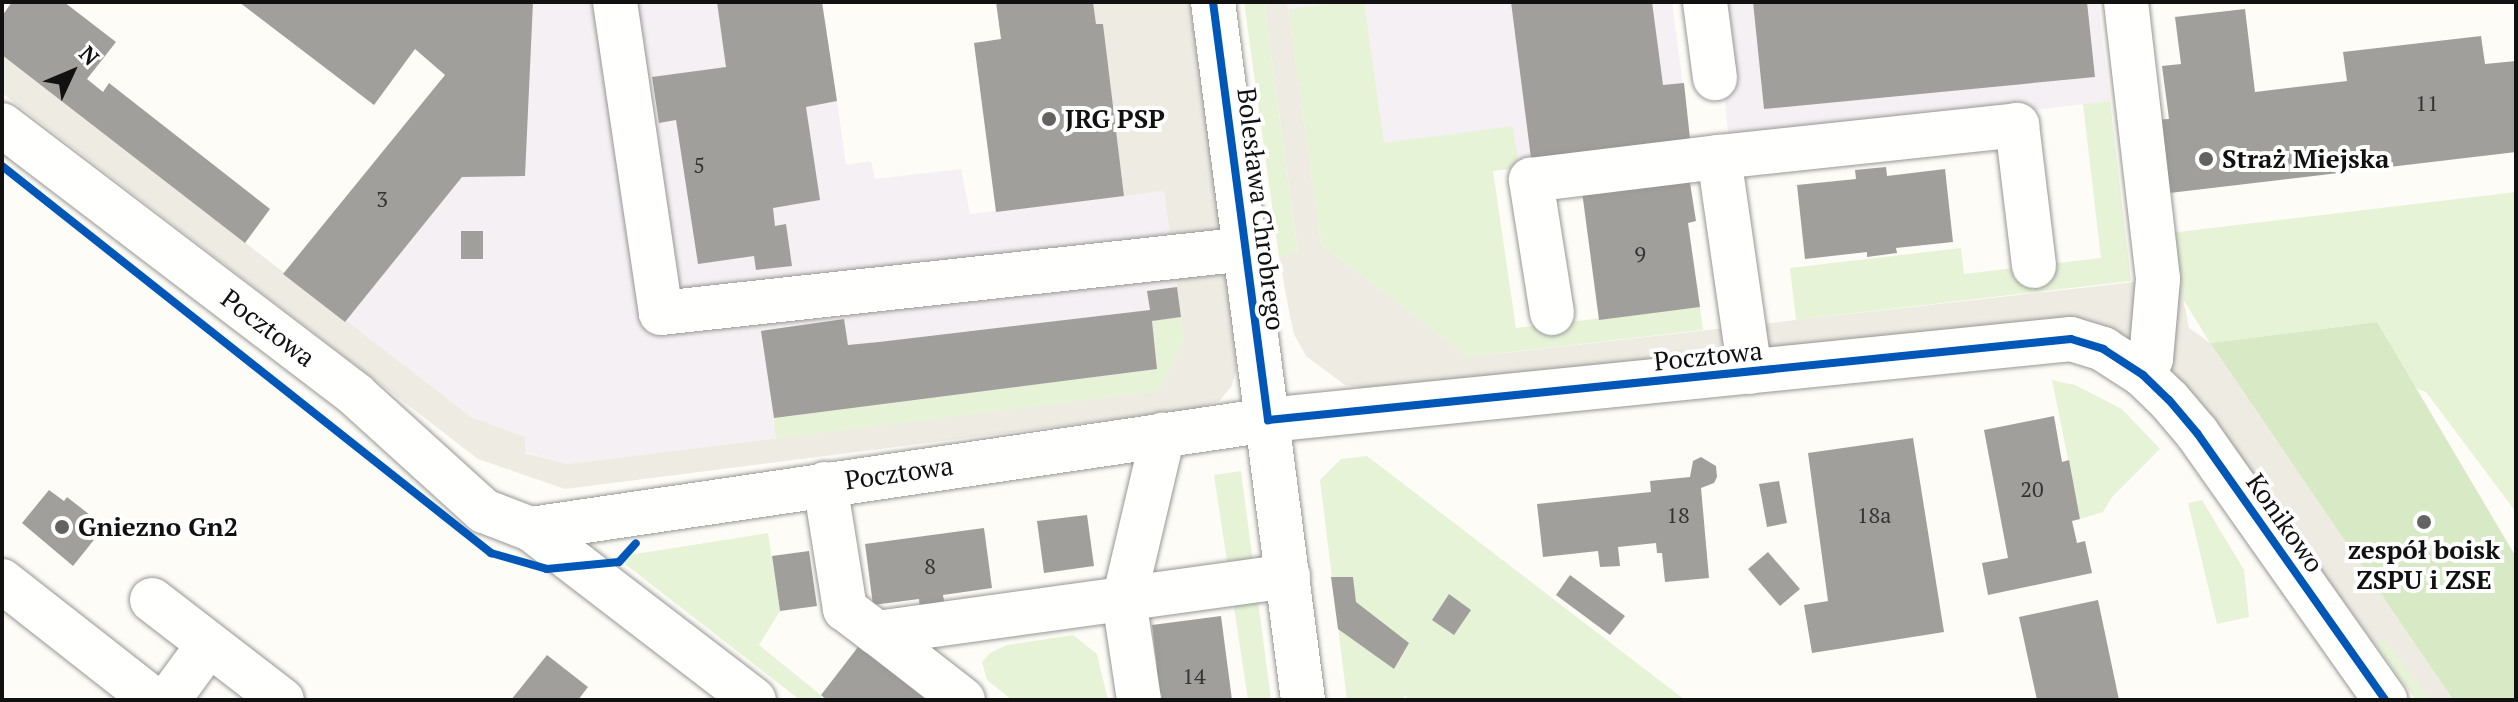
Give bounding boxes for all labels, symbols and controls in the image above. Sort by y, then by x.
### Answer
north arrow [32,32,112,112]
text: N [73,39,106,71]
street label: Bolesława Chrobrego [1231,86,1291,332]
house number: 11 [2415,90,2439,116]
place label: JRG PSP [1065,103,1165,135]
marker: JRG PSP [1040,110,1058,128]
place label: Straż Miejska [2222,143,2389,175]
marker: Straż Miejska [2197,150,2215,168]
house number: 5 [693,152,705,178]
house number: 3 [376,186,388,212]
house number: 9 [1634,241,1646,267]
street label: Pocztowa [215,283,321,373]
street label: Pocztowa [1652,335,1764,377]
street label: Pocztowa [843,450,955,496]
street label: Konikowo [2240,468,2330,578]
house number: 20 [2020,476,2044,502]
house number: 18 [1666,502,1690,528]
house number: 18a [1857,502,1891,528]
place label: Gniezno Gn2 [78,511,238,543]
marker: zespół boisk ZSPU i ZSE [2415,513,2433,531]
marker: Gniezno Gn2 [53,518,71,536]
place label: zespół boisk ZSPU i ZSE [2348,534,2500,596]
house number: 8 [924,553,936,579]
house number: 14 [1182,663,1206,689]

